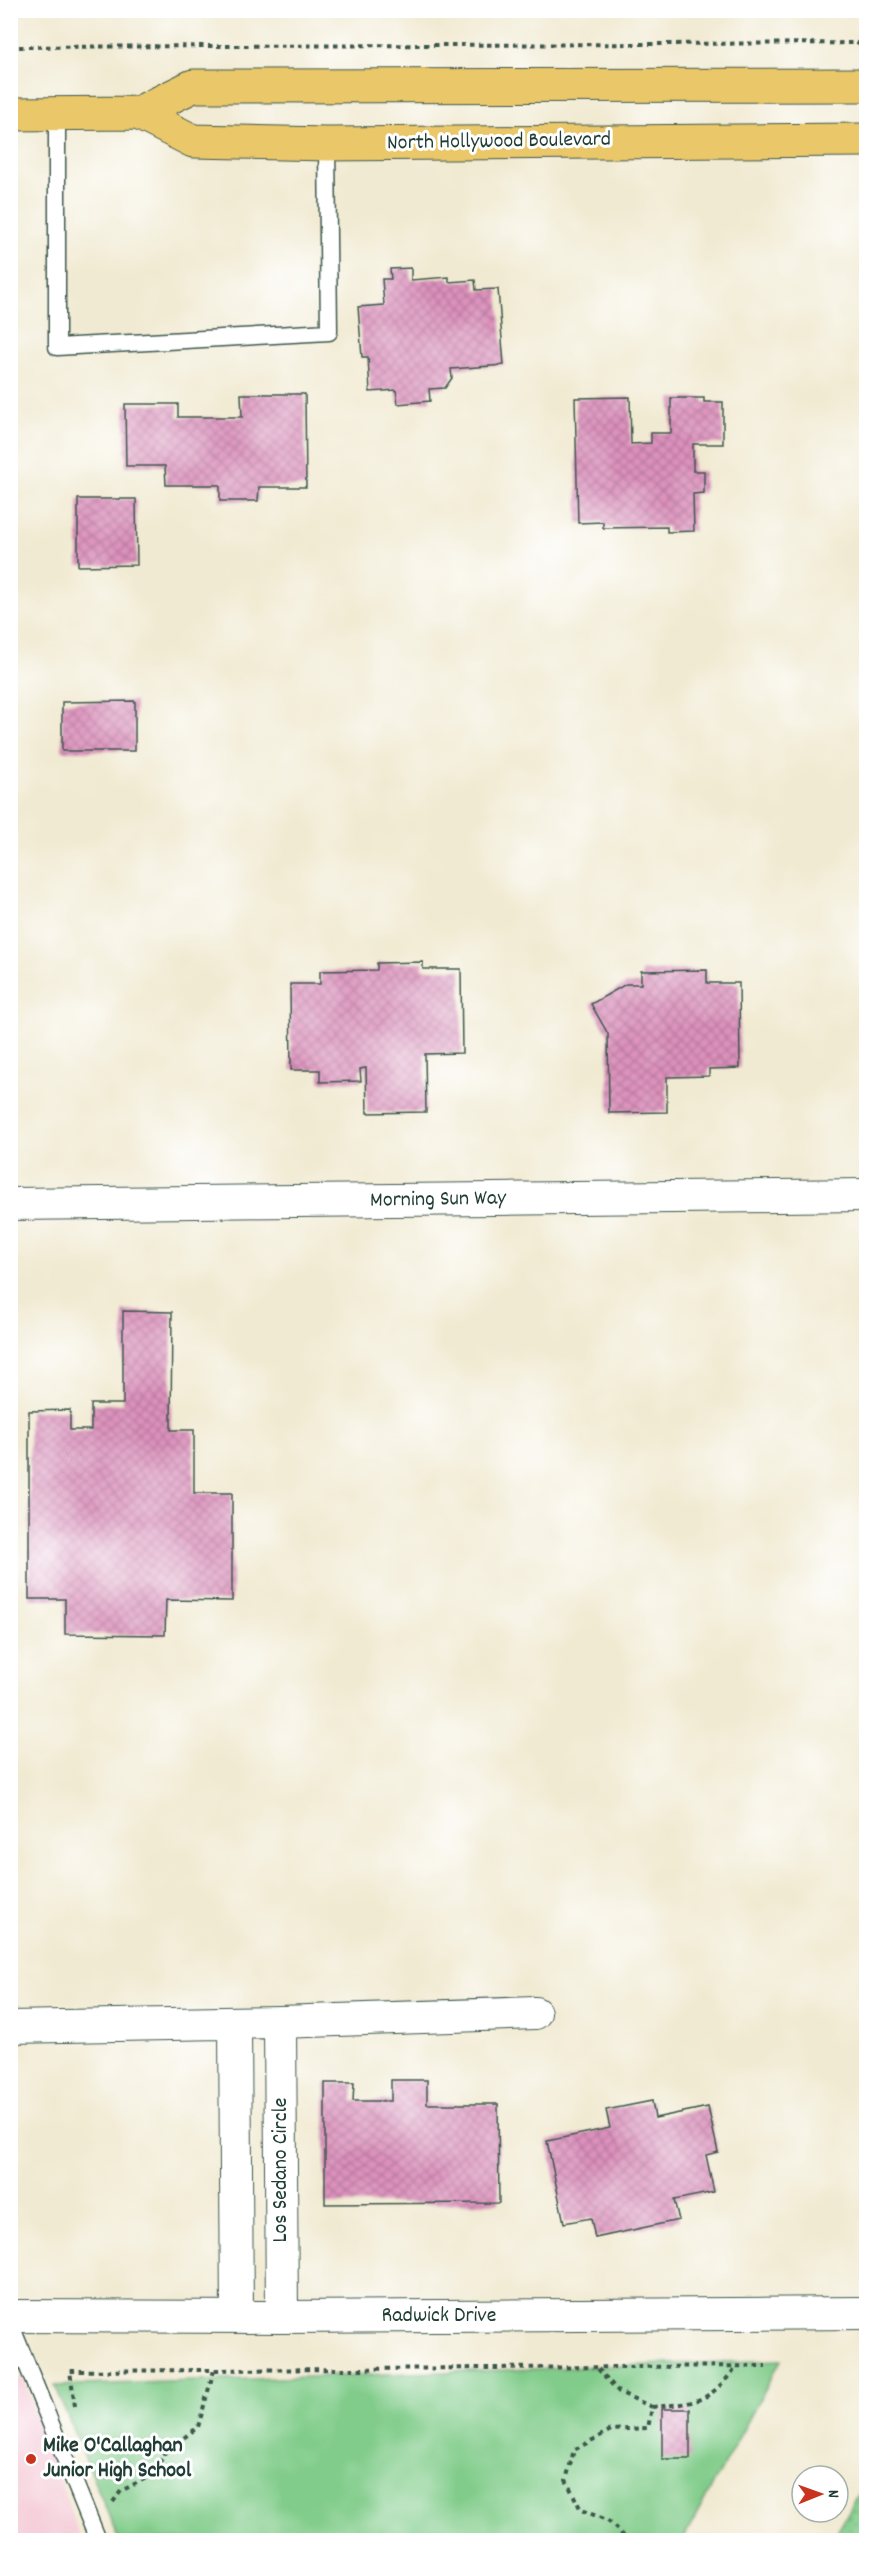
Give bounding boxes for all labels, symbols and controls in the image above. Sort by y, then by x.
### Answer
street label: North Hollywood Boulevard [387,125,611,159]
street label: Morning Sun Way [370,1183,507,1217]
street label: Los Sedano Circle [266,2098,297,2242]
street label: Radwick Drive [382,2301,496,2332]
place label: Mike O'Callaghan Junior High School [43,2431,192,2487]
marker: Mike O'Callaghan Junior High School [24,2452,38,2466]
north arrow [790,2464,850,2524]
text: N [821,2490,844,2498]

